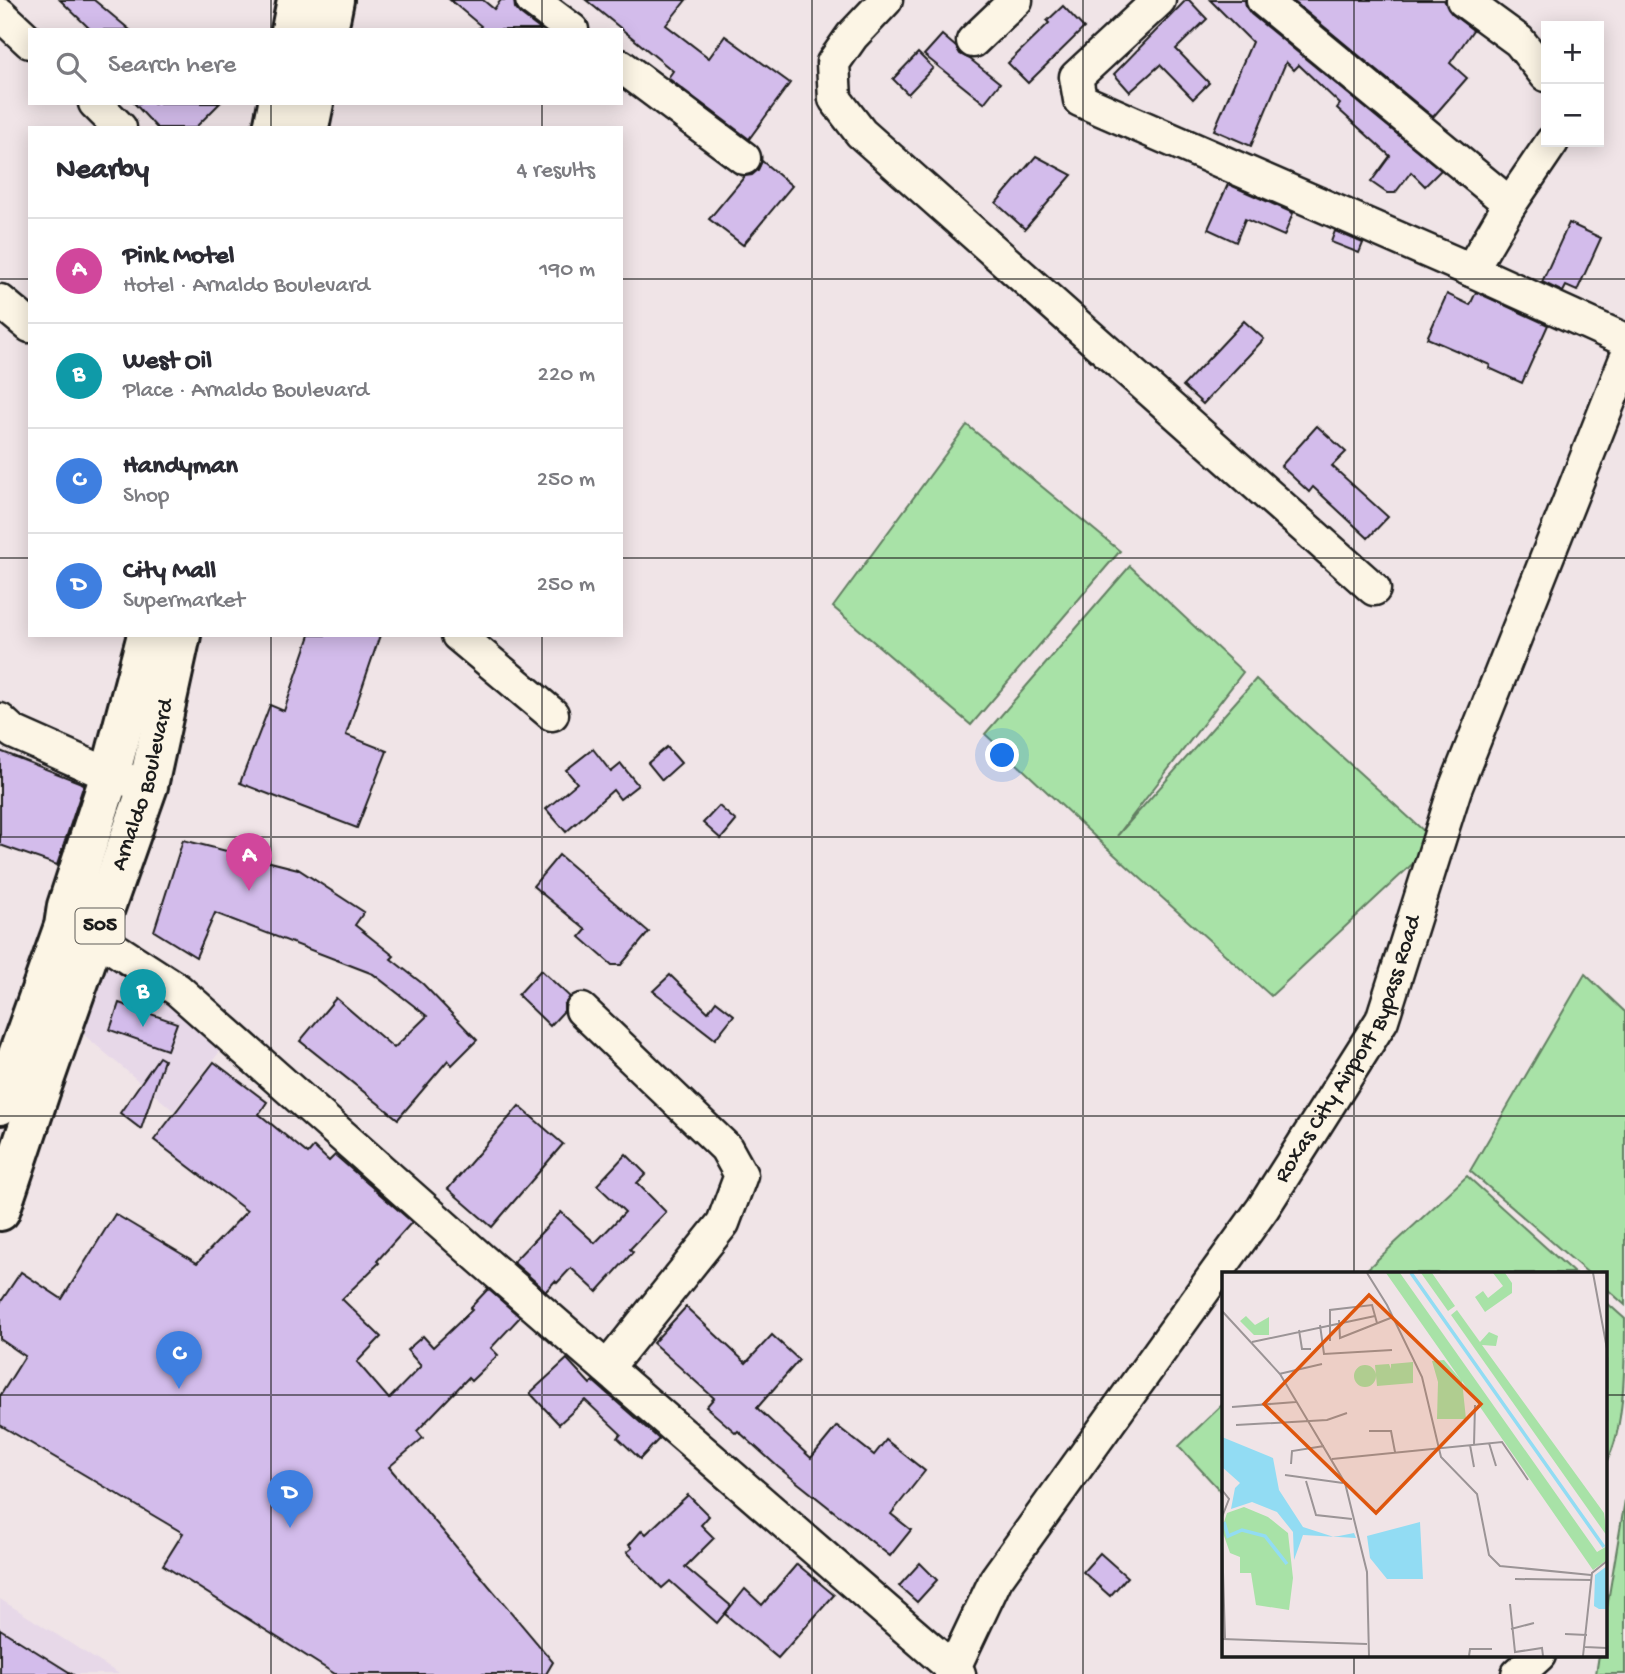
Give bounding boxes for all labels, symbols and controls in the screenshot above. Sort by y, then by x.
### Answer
map controls [1541,21,1604,147]
button: + [1541,21,1604,84]
search box [28,28,623,105]
icon: search [52,48,90,86]
text: Search here [108,51,236,82]
button: − [1541,84,1604,147]
text: Nearby [56,154,149,189]
text: 4 results [516,158,595,185]
text: Pink Motel [123,242,234,273]
text: A [72,257,86,284]
text: 190 m [539,257,595,284]
text: Hotel · Arnaldo Boulevard [123,273,370,300]
text: West Oil [123,347,212,378]
text: B [73,362,85,389]
text: 220 m [538,362,595,389]
text: Place · Arnaldo Boulevard [123,378,369,405]
text: Handyman [123,452,238,483]
text: C [73,467,85,494]
text: 250 m [537,467,595,494]
text: Shop [123,483,169,510]
text: City Mall [123,557,216,588]
text: D [72,572,87,599]
text: 250 m [537,572,595,599]
text: Supermarket [123,588,245,615]
street label: Arnaldo Boulevard [106,695,180,874]
your location [985,738,1019,772]
pin: A [226,833,272,891]
road number: 505 [76,908,124,944]
street label: Roxas City Airport Bypass Road [1269,911,1428,1188]
pin: B [120,969,166,1027]
inset map [1222,1272,1608,1656]
pin: C [156,1331,202,1389]
pin: D [267,1470,313,1528]

